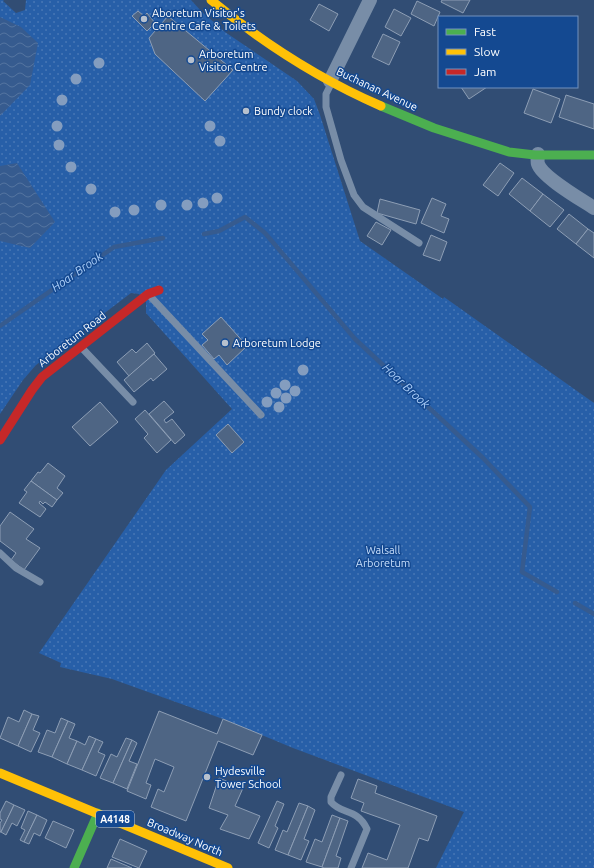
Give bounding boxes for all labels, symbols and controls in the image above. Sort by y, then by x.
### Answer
place label: Aboretum Visitor's Centre Cafe & Toilets [152,7,256,32]
marker: Aboretum Visitor's Centre Cafe & Toilets [139,14,149,24]
legend [438,16,578,88]
text: Fast [474,25,496,38]
text: Slow [474,45,500,58]
place label: Arboretum Visitor Centre [199,48,268,73]
marker: Arboretum Visitor Centre [186,55,196,65]
street label: Buchanan Avenue [335,65,419,113]
text: Jam [474,65,496,78]
place label: Bundy clock [254,105,313,117]
marker: Bundy clock [241,106,251,116]
water label: Hoar Brook [49,249,106,294]
street label: Arboretum Road [36,309,108,369]
place label: Arboretum Lodge [233,337,321,349]
marker: Arboretum Lodge [220,338,230,348]
water label: Hoar Brook [380,361,433,411]
park label: Walsall Arboretum [356,544,410,569]
place label: Hydesville Tower School [215,765,281,790]
marker: Hydesville Tower School [202,772,212,782]
road number: A4148 [96,811,134,827]
street label: Broadway North [146,816,224,858]

